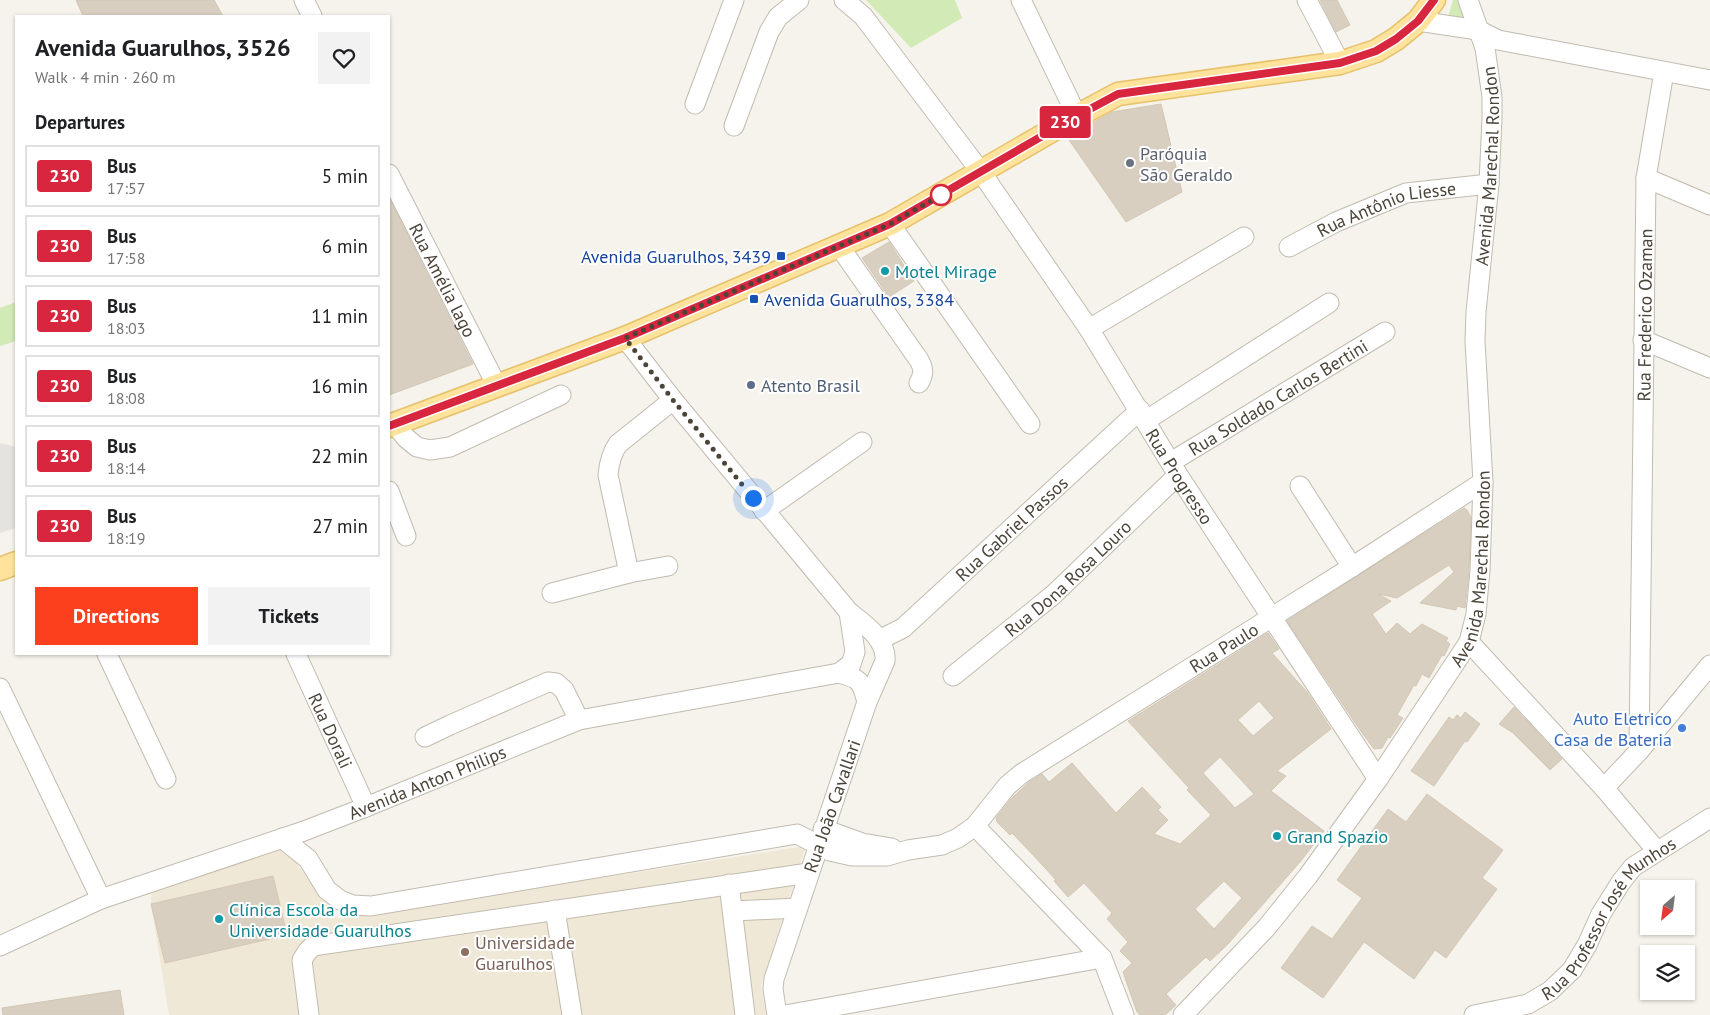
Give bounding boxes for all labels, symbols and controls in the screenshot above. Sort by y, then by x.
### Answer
text: Avenida Guarulhos, 3526 [35,32,291,63]
button: heart [318,32,370,84]
street label: Avenida Marechal Rondon [1469,65,1504,267]
text: Walk · 4 min · 260 m [35,67,175,87]
line badge: 230 [1036,106,1094,138]
text: Departures [35,110,125,134]
text: 230 [1050,110,1080,133]
place label: Paróquia São Geraldo [1140,142,1233,186]
text: Bus [107,154,136,178]
marker: Paróquia São Geraldo [1124,157,1136,169]
text: 230 [49,164,80,187]
text: 5 min [322,164,368,188]
street label: Rua Antônio Liesse [1313,176,1457,242]
text: 17:57 [107,178,145,198]
unlabelled marker [930,184,952,206]
street label: Rua Amélia lago [404,219,482,341]
text: Bus [107,224,136,248]
street label: Rua Frederico Ozaman [1632,228,1657,402]
text: 230 [49,234,80,257]
text: 6 min [322,234,368,258]
place label: Avenida Guarulhos, 3439 [581,245,771,268]
text: 17:58 [107,248,145,268]
marker: Avenida Guarulhos, 3439 [775,250,787,262]
place label: Motel Mirage [895,260,997,283]
marker: Motel Mirage [879,265,891,277]
place label: Avenida Guarulhos, 3384 [764,288,954,311]
marker: Avenida Guarulhos, 3384 [748,293,760,305]
text: Bus [107,294,136,318]
text: 230 [49,304,80,327]
text: 11 min [311,304,368,328]
text: 18:03 [107,318,145,338]
street label: Rua Soldado Carlos Bertini [1184,334,1372,460]
text: Bus [107,364,136,388]
text: 230 [49,374,80,397]
text: 16 min [311,374,368,398]
place label: Atento Brasil [761,374,860,397]
marker: Atento Brasil [745,379,757,391]
text: 18:08 [107,388,145,408]
street label: Rua Progresso [1141,424,1219,529]
text: Bus [107,434,136,458]
text: 230 [49,444,80,467]
text: 22 min [311,444,368,468]
text: 18:14 [107,458,145,478]
street label: Avenida Marechal Rondon [1445,470,1495,671]
street label: Rua Gabriel Passos [950,471,1072,586]
your location [741,486,766,511]
text: Bus [107,504,136,528]
text: 230 [49,514,80,537]
text: 27 min [312,514,368,538]
street label: Rua Dona Rosa Louro [1000,515,1136,641]
text: 18:19 [107,528,145,548]
button: Directions [35,587,198,645]
button: Tickets [208,587,370,645]
street label: Rua Paulo [1185,617,1262,677]
street label: Rua Dorali [304,689,358,772]
place label: Auto Eletrico Casa de Bateria [1554,707,1672,751]
marker: Auto Eletrico Casa de Bateria [1676,722,1688,734]
street label: Rua João Cavallari [798,736,866,876]
street label: Avenida Anton Philips [345,740,509,824]
place label: Grand Spazio [1287,825,1388,848]
marker: Grand Spazio [1271,830,1283,842]
street label: Rua Professor José Munhos [1537,831,1680,1005]
north arrow [1640,880,1695,935]
map controls [1640,880,1695,1000]
place label: Clínica Escola da Universidade Guarulhos [229,898,412,942]
marker: Clínica Escola da Universidade Guarulhos [213,913,225,925]
place label: Universidade Guarulhos [475,931,575,975]
button: layers [1640,945,1695,1000]
marker: Universidade Guarulhos [459,946,471,958]

